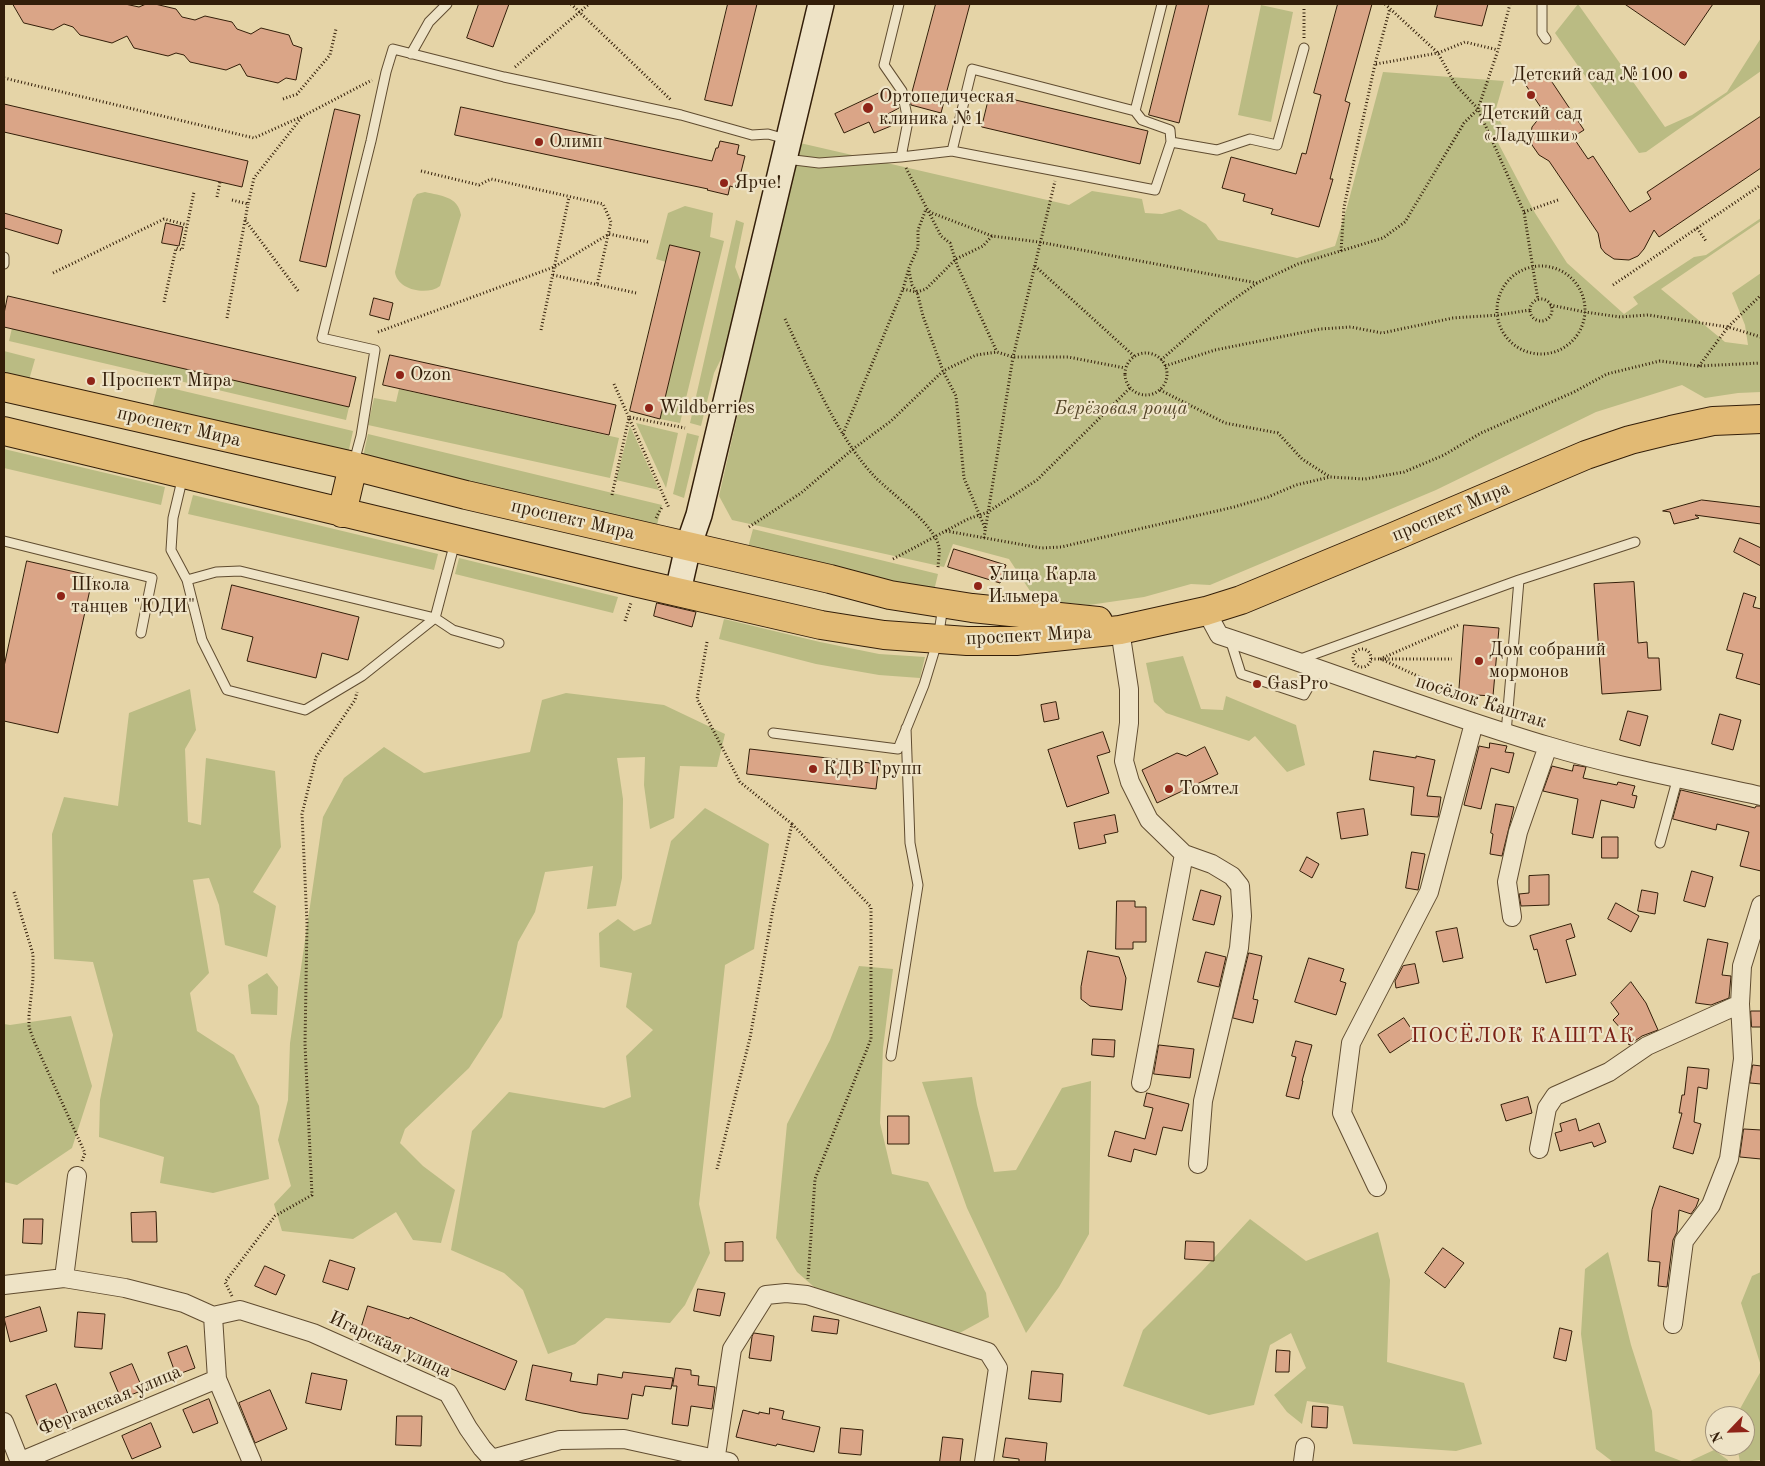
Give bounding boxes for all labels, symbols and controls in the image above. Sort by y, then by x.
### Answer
place label: Детский сад №100 [1512,64,1673,86]
marker: Детский сад №100 [1677,69,1689,81]
place label: Ортопедическая клиника №1 [879,86,1015,130]
marker: Детский сад «Ладушки» [1525,89,1537,101]
marker: Ортопедическая клиника №1 [861,101,875,115]
place label: Детский сад «Ладушки» [1480,103,1582,147]
place label: Олимп [549,131,603,153]
marker: Олимп [533,136,545,148]
place label: Ярче! [734,172,782,194]
marker: Ярче! [718,177,730,189]
place label: Ozon [410,364,451,386]
marker: Ozon [394,369,406,381]
place label: Проспект Мира [101,370,232,392]
marker: Проспект Мира [85,375,97,387]
place label: Wildberries [659,397,755,419]
park label: Берёзовая роща [1054,398,1188,420]
street label: проспект Мира [115,402,243,452]
marker: Wildberries [643,402,655,414]
street label: проспект Мира [1388,477,1514,547]
street label: проспект Мира [509,495,637,545]
place label: Улица Карла Ильмера [988,564,1097,608]
place label: Школа танцев "ЮДИ" [71,574,195,618]
marker: Улица Карла Ильмера [972,580,984,592]
marker: Школа танцев "ЮДИ" [55,590,67,602]
street label: проспект Мира [965,621,1093,651]
place label: Дом собраний мормонов [1489,639,1606,683]
marker: Дом собраний мормонов [1473,655,1485,667]
street label: посёлок Каштак [1413,670,1549,734]
place label: GasPro [1267,673,1328,695]
marker: GasPro [1251,678,1263,690]
place label: КДВ Групп [823,758,922,780]
marker: КДВ Групп [807,763,819,775]
place label: Томтел [1179,778,1239,800]
marker: Томтел [1163,783,1175,795]
district label: ПОСЁЛОК КАШТАК [1409,1023,1637,1049]
street label: Игарская улица [325,1307,455,1383]
street label: Ферганская улица [35,1361,185,1441]
north arrow [1705,1406,1755,1456]
text: N [1709,1429,1726,1444]

